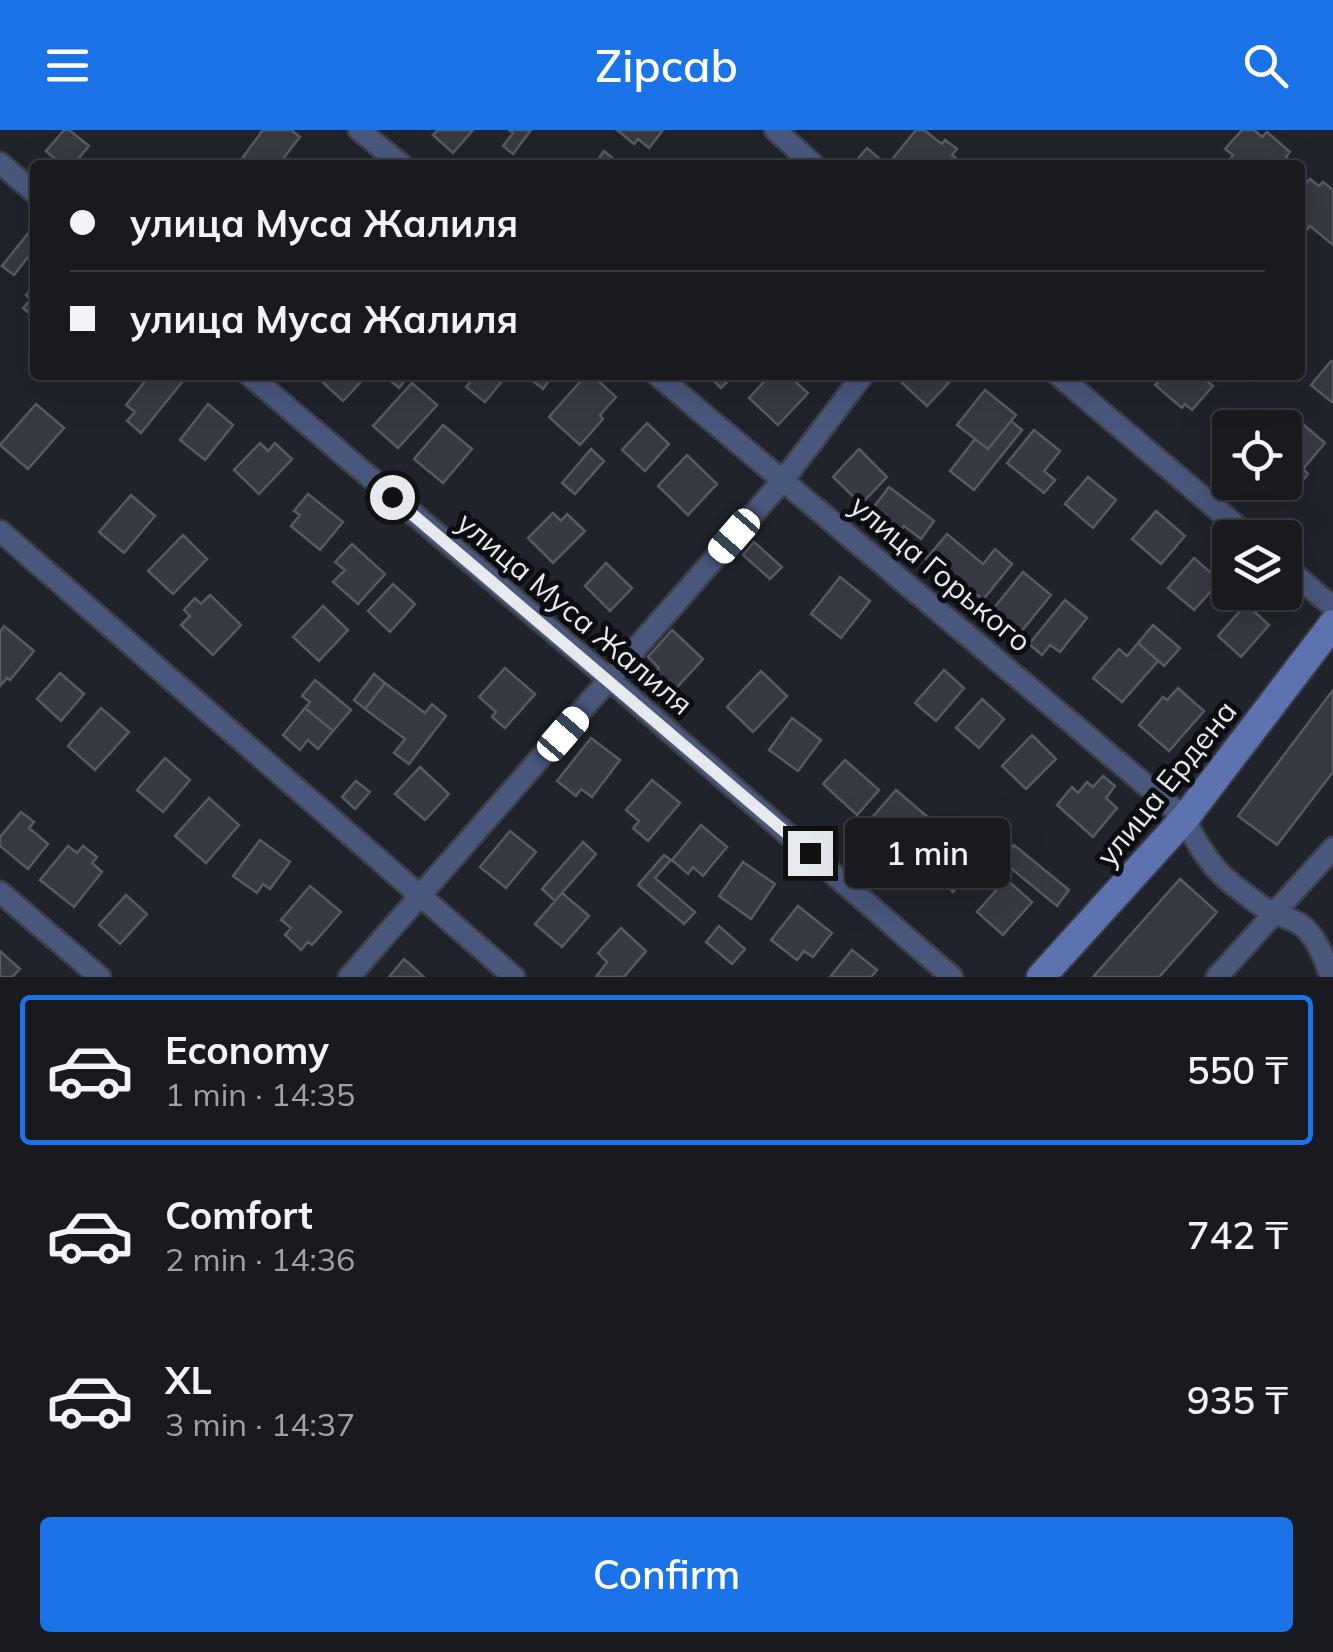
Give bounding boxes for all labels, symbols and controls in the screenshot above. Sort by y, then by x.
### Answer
text: Zipcab [595,37,738,93]
icon: menu [40,38,95,93]
icon: search [1238,38,1293,93]
text: улица Муса Жалиля [130,199,518,247]
text: улица Муса Жалиля [130,295,518,343]
map controls [1212,410,1302,610]
button: locate [1212,410,1302,500]
route start [370,475,415,520]
street label: улица Горького [843,486,1039,660]
street label: улица Муса Жалиля [449,503,701,723]
car [703,504,765,568]
button: layers [1212,520,1302,610]
street label: улица Ердена [1088,692,1244,874]
car [532,702,594,766]
callout: 1 min [845,818,1010,888]
route end [788,831,833,876]
text: 1 min [886,833,969,873]
icon: car [45,1025,135,1115]
text: Economy [165,1026,329,1074]
text: 550 ₸ [1187,1046,1288,1094]
text: 1 min · 14:35 [165,1074,355,1114]
icon: car [45,1190,135,1280]
text: Comfort [165,1191,313,1239]
text: 742 ₸ [1187,1211,1288,1259]
text: 2 min · 14:36 [165,1239,355,1279]
icon: car [45,1355,135,1445]
text: XL [165,1356,212,1404]
text: 935 ₸ [1187,1376,1288,1424]
text: 3 min · 14:37 [165,1404,355,1444]
button: Confirm [40,1517,1293,1632]

